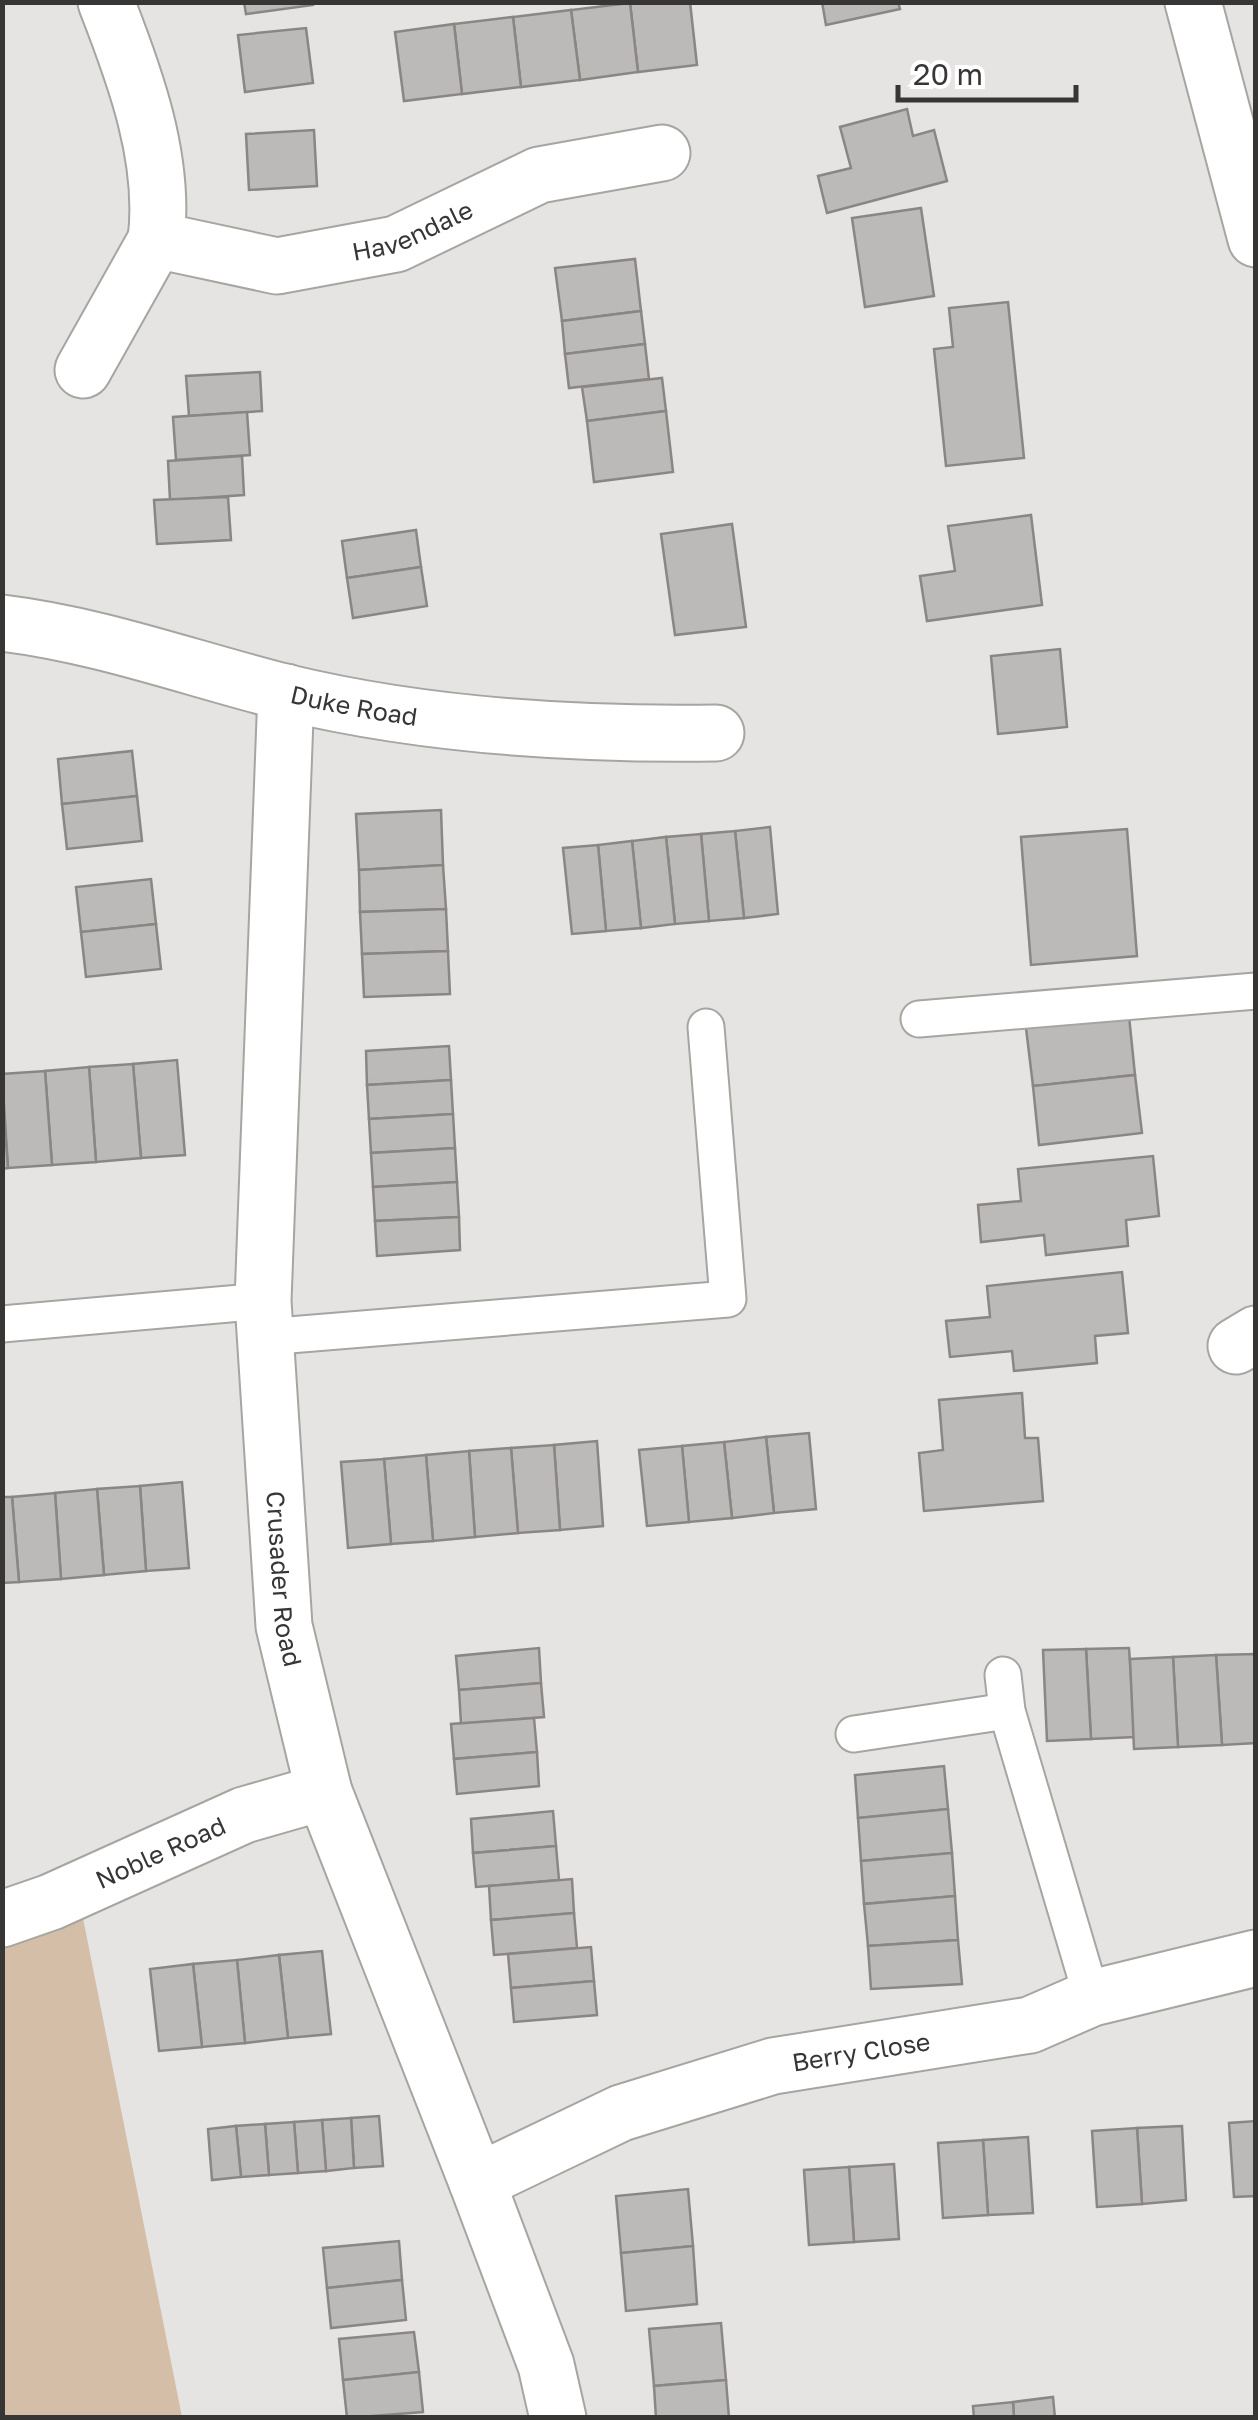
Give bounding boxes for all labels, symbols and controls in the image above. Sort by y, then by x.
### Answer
scale bar [898,40,1076,102]
text: 20 m [913,56,983,92]
street label: Havendale [349,193,478,267]
street label: Duke Road [288,678,419,732]
street label: Crusader Road [260,1490,309,1670]
street label: Noble Road [90,1809,230,1895]
street label: Berry Close [790,2025,932,2078]

